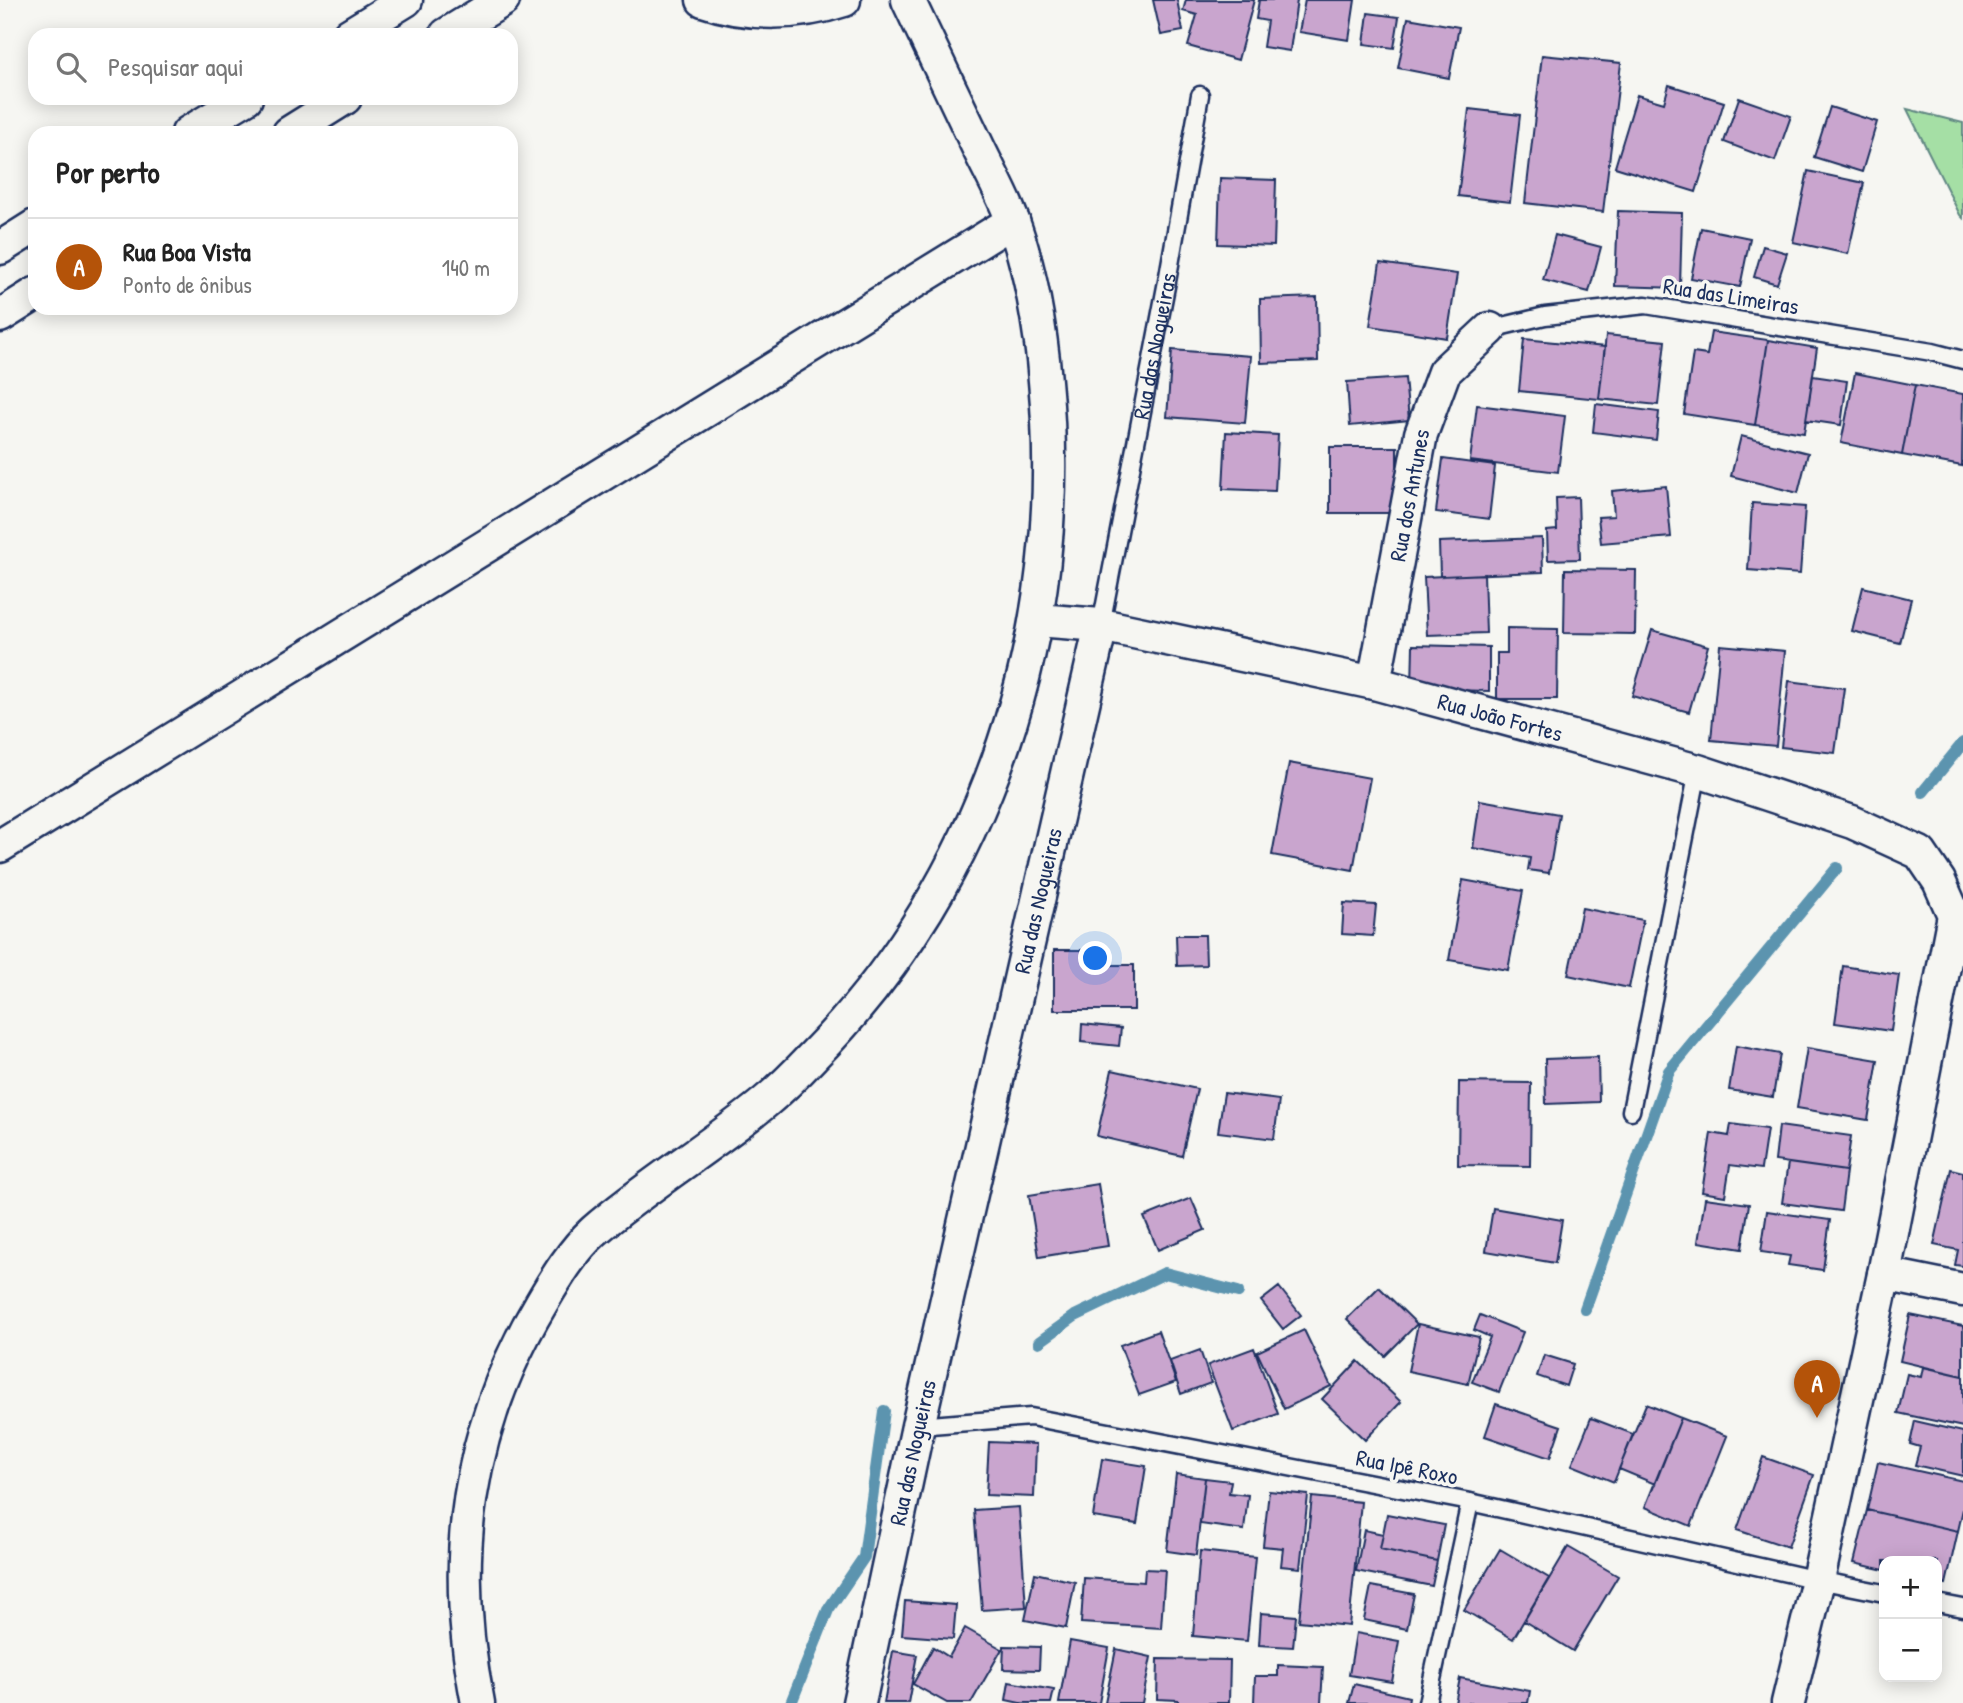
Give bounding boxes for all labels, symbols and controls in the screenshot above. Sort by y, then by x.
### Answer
search box [28,28,518,105]
icon: search [52,48,90,86]
text: Pesquisar aqui [108,49,244,84]
text: Por perto [56,152,160,192]
text: Rua Boa Vista [123,234,251,269]
text: A [73,252,85,283]
text: 140 m [442,252,490,283]
text: Ponto de ônibus [123,269,252,300]
street label: Rua das Nogueiras [1125,270,1183,422]
street label: Rua das Limeiras [1661,270,1801,322]
street label: Rua dos Antunes [1381,427,1437,564]
street label: Rua João Fortes [1434,685,1566,749]
street label: Rua das Nogueiras [1006,825,1069,976]
your location [1078,941,1112,975]
pin: A [1794,1360,1840,1418]
street label: Rua das Nogueiras [881,1377,943,1528]
street label: Rua Ipê Roxo [1354,1441,1461,1492]
map controls [1879,1556,1942,1682]
button: + [1879,1556,1942,1619]
button: − [1879,1619,1942,1682]

